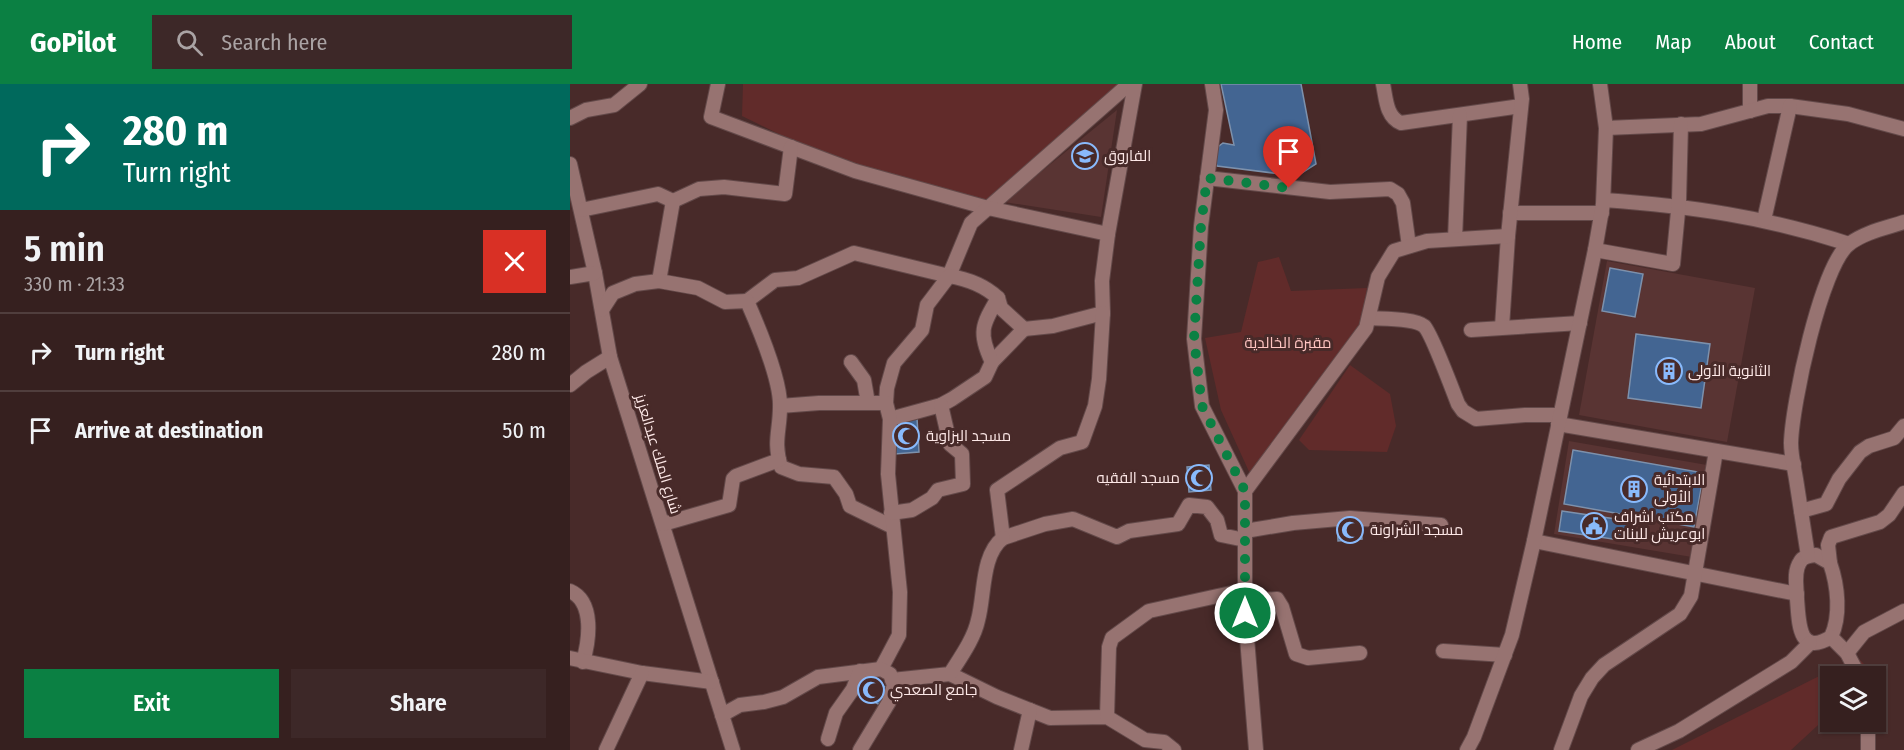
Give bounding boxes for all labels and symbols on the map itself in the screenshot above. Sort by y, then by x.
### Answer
pin [1263,126,1314,188]
school or university icon: الفاروق [1070,141,1100,171]
place label: الفاروق [1104,147,1151,166]
park label: مقبرة الخالدية [1245,334,1331,352]
building icon: الثانوية الأولى [1654,356,1684,386]
place label: الثانوية الأولى [1688,362,1771,381]
street label: شارع الملك عبدالعزيز [629,391,685,517]
mosque icon: مسجد البزاوية [891,421,921,451]
place label: مسجد البزاوية [926,427,1011,445]
mosque icon: مسجد الفقيه [1184,463,1214,493]
place label: مسجد الفقيه [1096,469,1180,487]
place label: الابتدائية الأولى [1654,471,1705,507]
building icon: الابتدائية الأولى [1619,474,1649,504]
place label: مكتب اشراف ابوعريش للبنات [1614,508,1705,544]
public building icon: مكتب اشراف ابوعريش للبنات [1579,511,1609,541]
mosque icon: مسجد الشراونة [1335,515,1365,545]
place label: مسجد الشراونة [1370,521,1463,539]
position arrow [1213,581,1277,645]
mosque icon: جامع الصعدي [856,675,886,705]
place label: جامع الصعدي [890,681,977,702]

